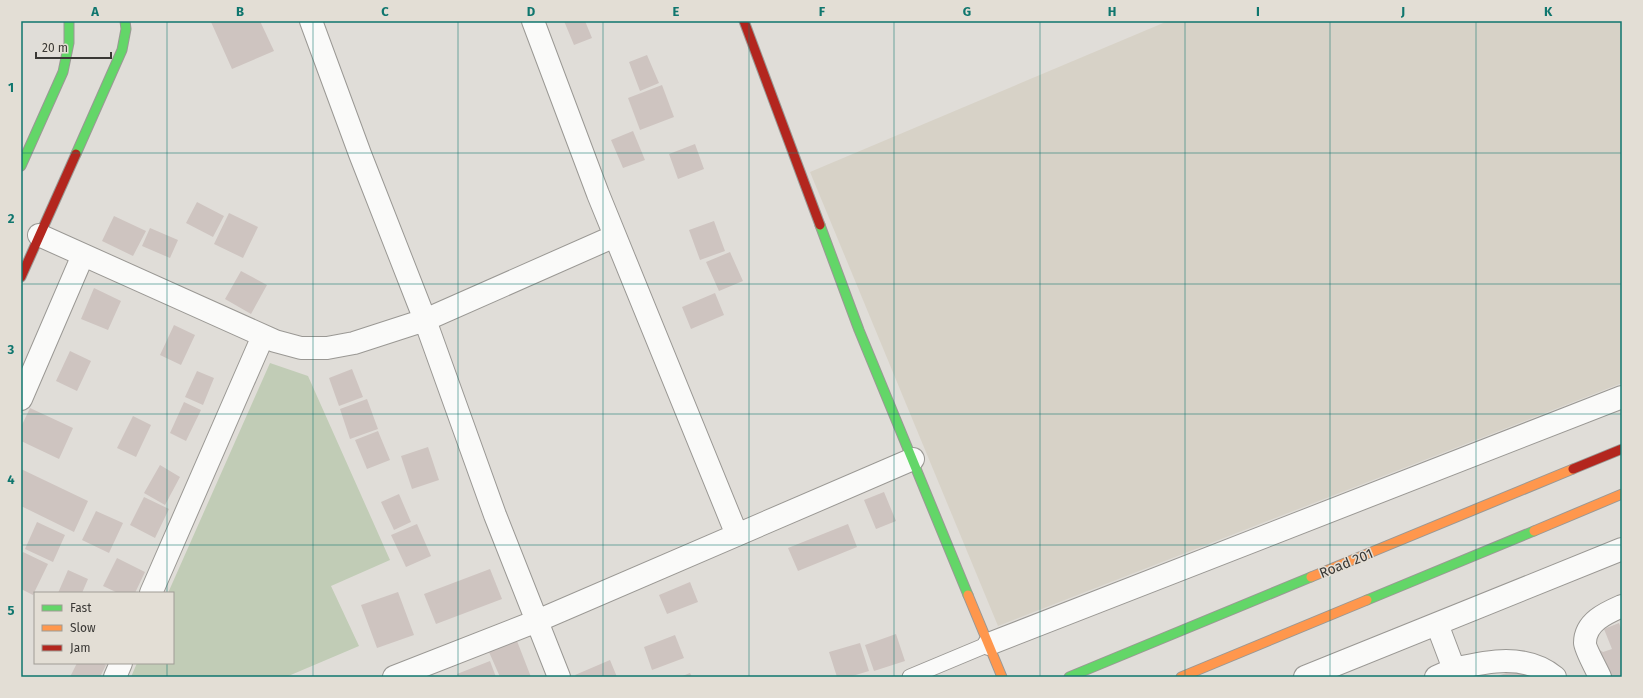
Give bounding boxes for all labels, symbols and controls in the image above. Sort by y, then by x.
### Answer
text: A [90,4,99,19]
text: B [236,4,244,19]
text: C [381,4,389,19]
text: D [527,4,536,19]
text: E [673,4,680,19]
text: F [819,4,826,19]
text: G [963,4,971,19]
text: H [1108,4,1116,19]
text: I [1256,4,1260,19]
text: J [1400,4,1405,19]
text: K [1544,4,1553,19]
scale bar [36,34,111,60]
text: 20 m [42,41,68,55]
text: 1 [8,80,14,95]
text: 2 [8,211,15,226]
text: 3 [7,342,15,357]
text: 4 [7,472,15,487]
street label: Road 201 [1317,545,1376,582]
legend [34,592,174,664]
text: Fast [70,601,92,615]
text: 5 [8,603,15,618]
text: Slow [70,621,96,635]
text: Jam [70,641,90,655]

